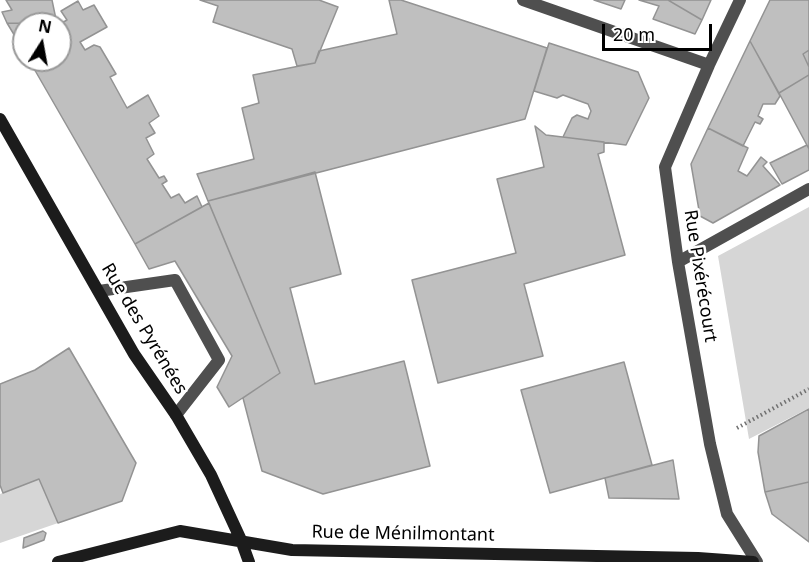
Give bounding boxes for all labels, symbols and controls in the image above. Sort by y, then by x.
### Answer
north arrow [12,12,72,72]
scale bar [605,12,714,50]
text: N [37,14,54,38]
text: 20 m [613,22,655,46]
street label: Rue Pixérécourt [679,208,721,344]
street label: Rue des Pyrénées [96,260,192,398]
street label: Rue de Ménilmontant [311,522,495,546]

